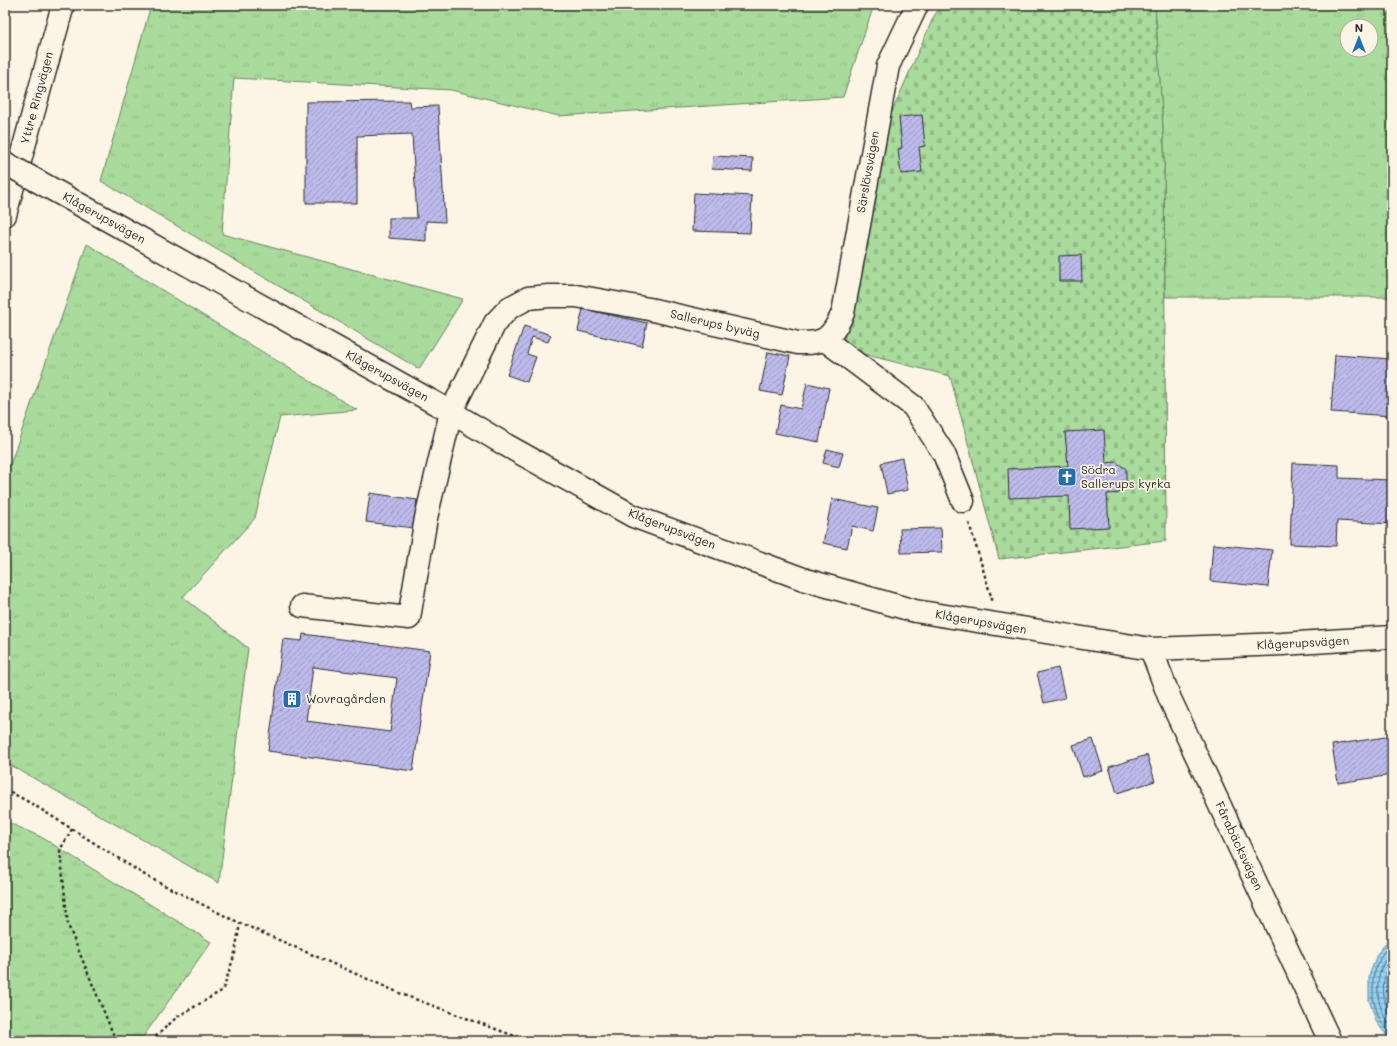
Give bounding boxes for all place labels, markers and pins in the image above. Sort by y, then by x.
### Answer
place label: Södra Sallerups kyrka [1081,461,1171,491]
church icon: Södra Sallerups kyrka [1056,466,1078,488]
building icon: Wovragården [281,688,303,710]
place label: Wovragården [306,690,386,706]

